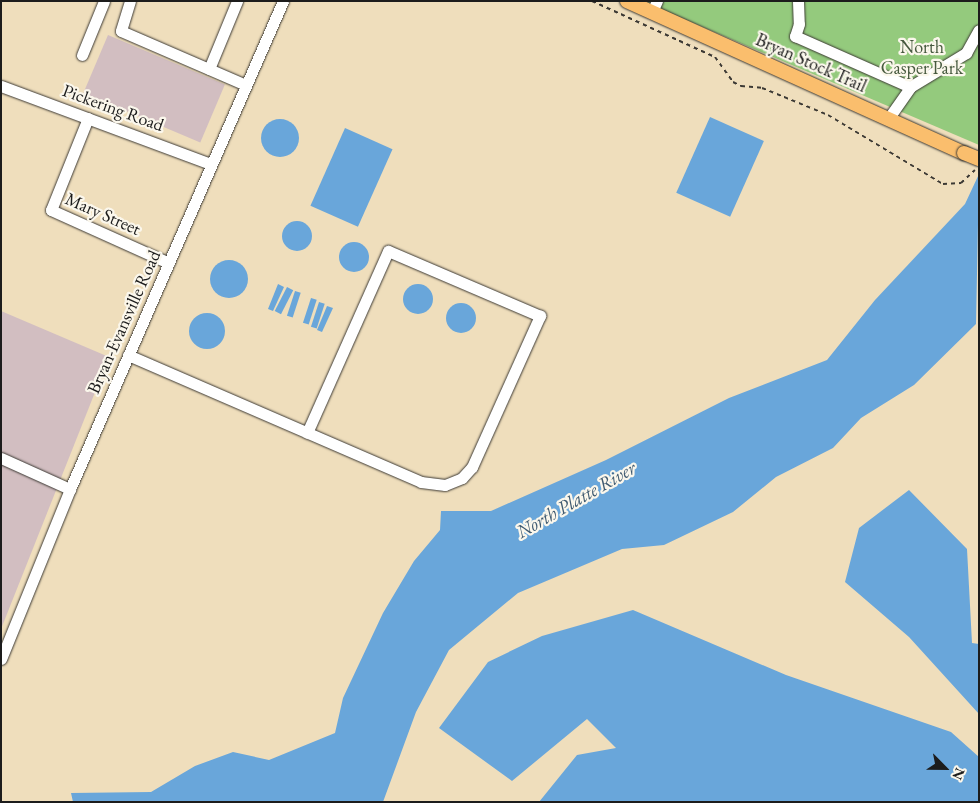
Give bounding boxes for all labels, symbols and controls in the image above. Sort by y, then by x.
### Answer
street label: Bryan Stock Trail [752,29,870,97]
park label: North Casper Park [881,37,963,80]
street label: Pickering Road [59,80,167,136]
street label: Mary Street [62,188,144,240]
street label: Bryan-Evansville Road [83,247,165,397]
water label: North Platte River [512,457,640,543]
north arrow [920,743,970,793]
text: N [948,765,969,783]

